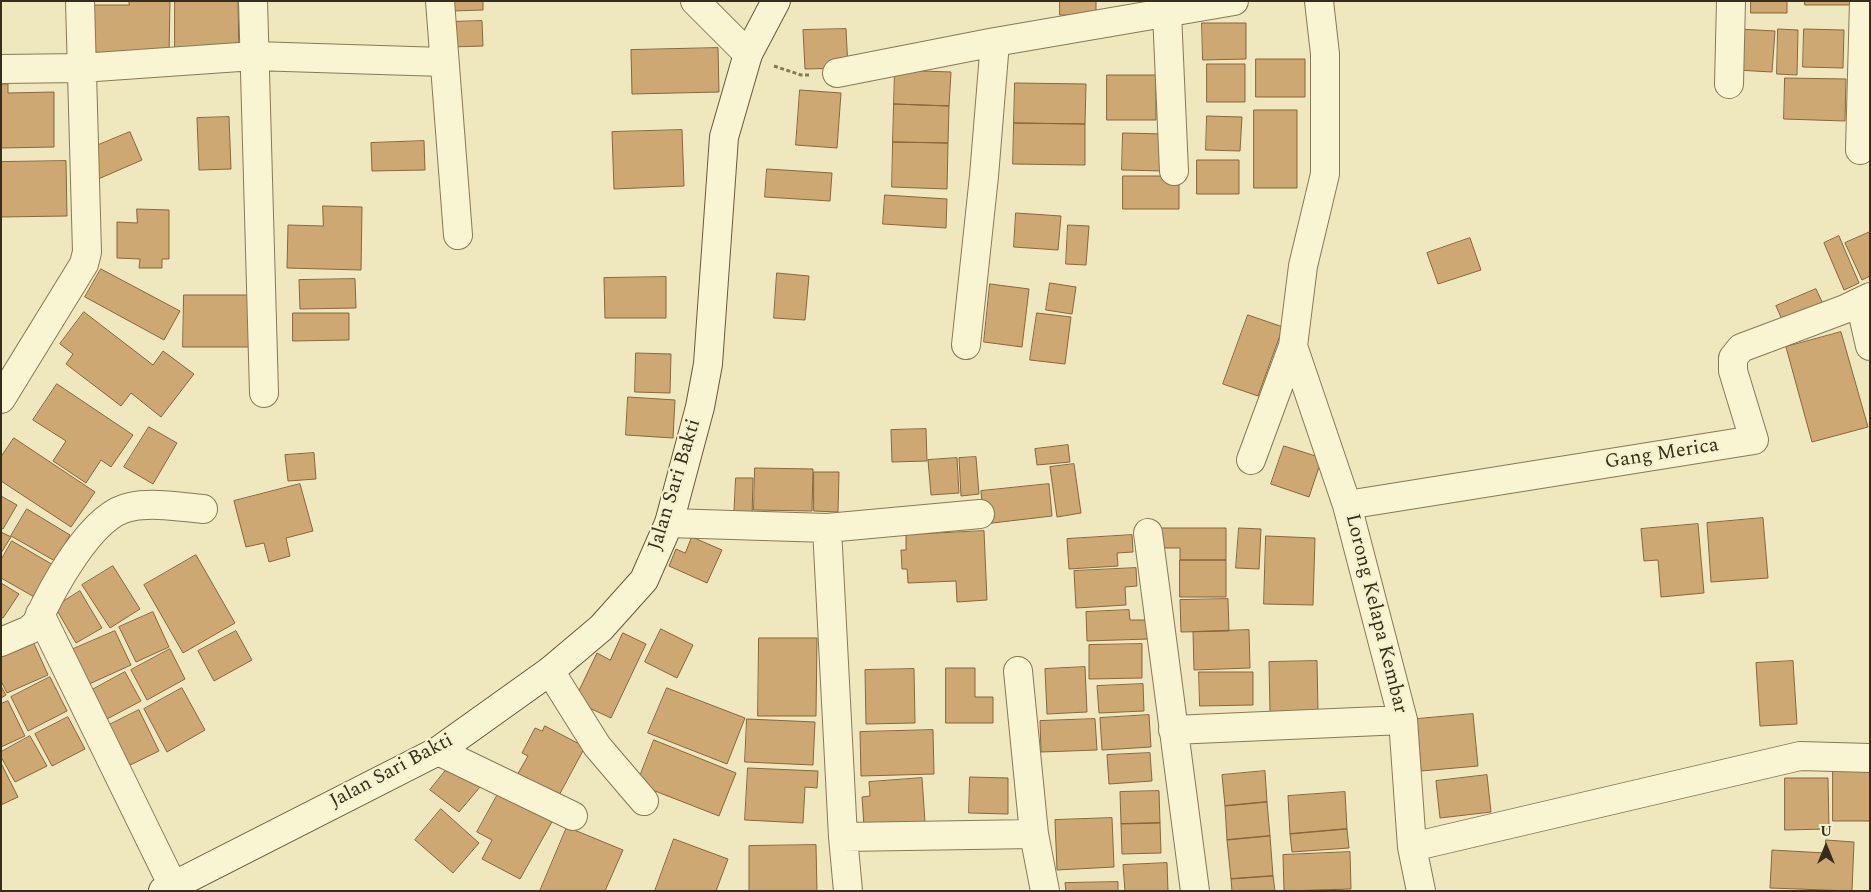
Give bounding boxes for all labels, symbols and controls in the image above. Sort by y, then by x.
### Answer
street label: Jalan Sari Bakti [645,416,707,554]
street label: Gang Merica [1603,434,1721,476]
street label: Lorong Kelapa Kembar [1339,512,1411,716]
street label: Jalan Sari Bakti [326,729,458,815]
text: U [1820,821,1832,842]
north arrow [1801,822,1851,872]

